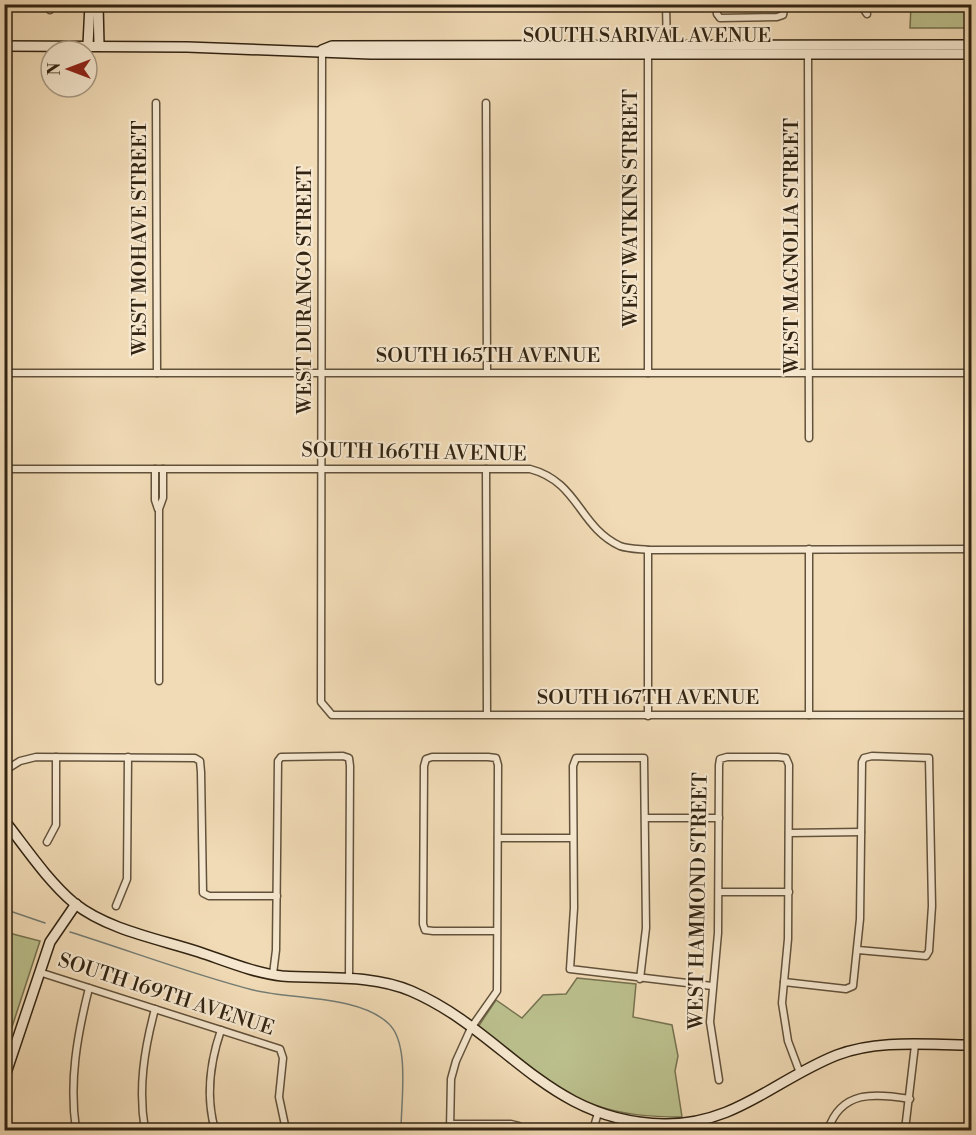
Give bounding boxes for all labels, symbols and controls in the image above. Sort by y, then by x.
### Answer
street label: SOUTH SARIVAL AVENUE [523,24,771,49]
north arrow [39,39,99,99]
text: N [45,62,65,75]
street label: WEST WATKINS STREET [619,89,644,328]
street label: WEST MAGNOLIA STREET [780,118,805,375]
street label: WEST MOHAVE STREET [128,120,153,357]
street label: WEST DURANGO STREET [293,166,318,415]
street label: SOUTH 165TH AVENUE [376,344,600,369]
street label: SOUTH 166TH AVENUE [301,439,527,467]
street label: SOUTH 167TH AVENUE [537,686,759,711]
street label: WEST HAMMOND STREET [684,772,714,1031]
street label: SOUTH 169TH AVENUE [55,948,277,1042]

